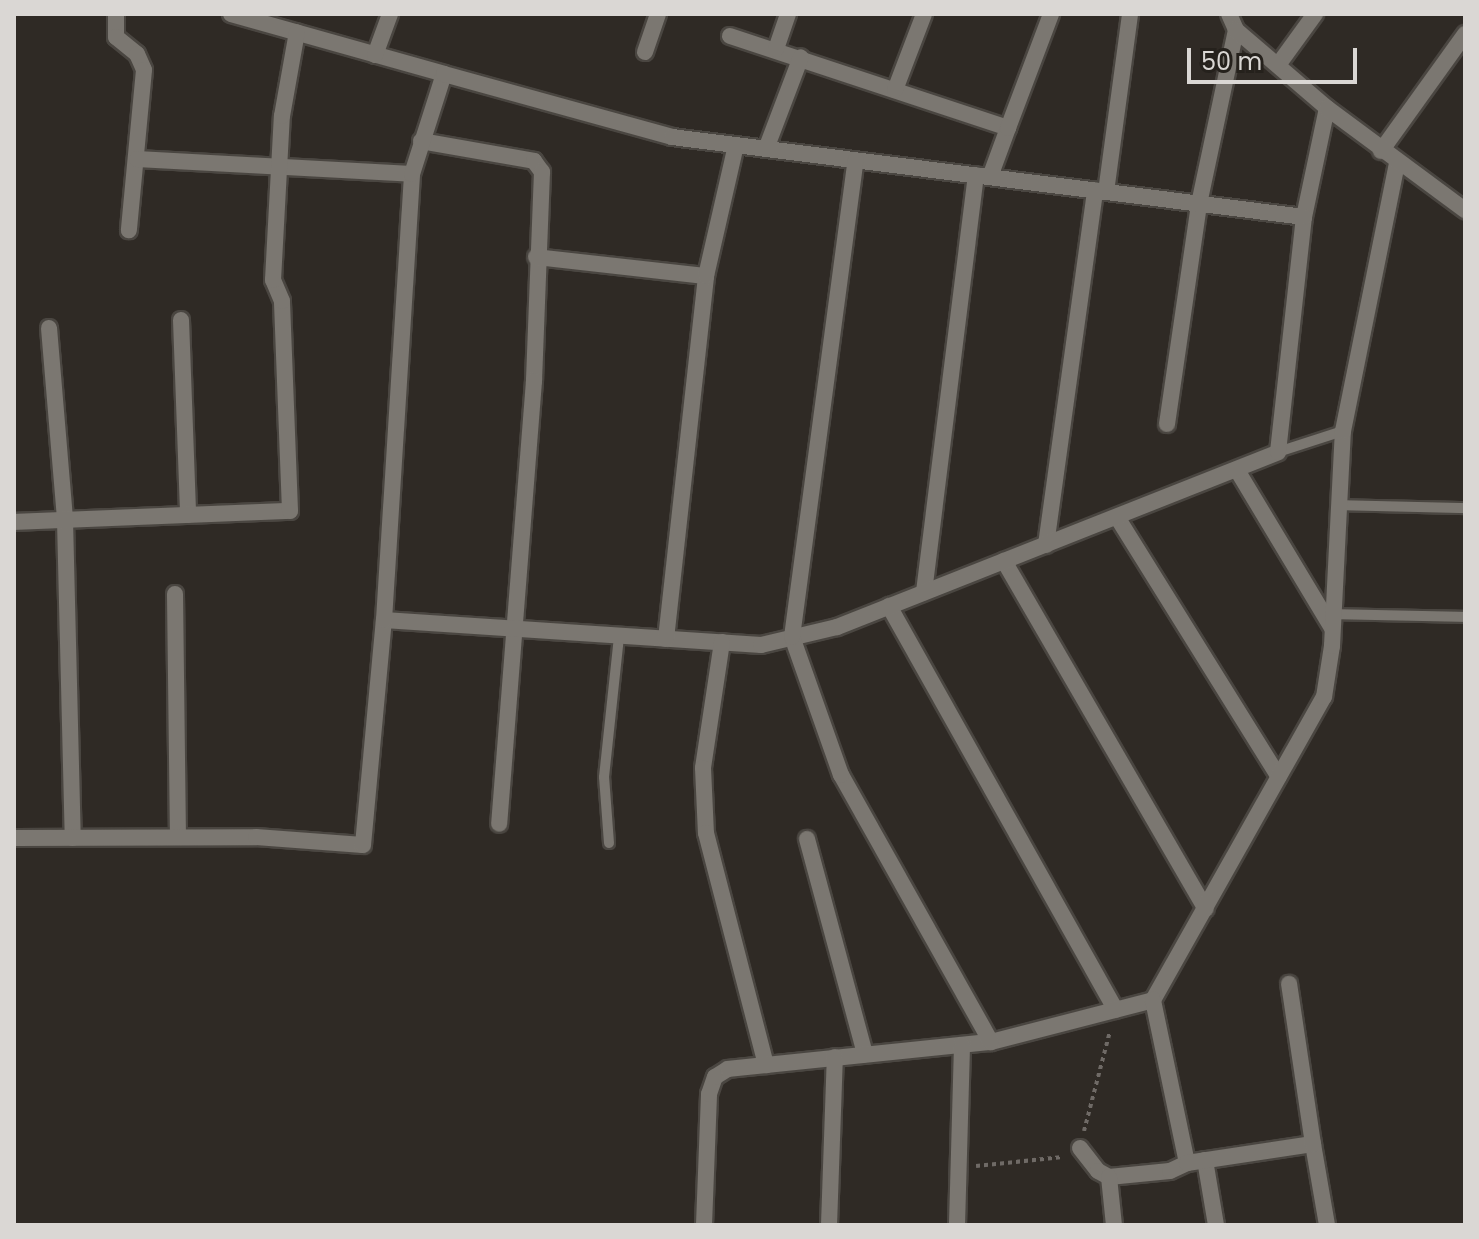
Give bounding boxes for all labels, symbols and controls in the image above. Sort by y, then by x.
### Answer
scale bar [1191,32,1361,82]
text: 50 m [1201,45,1262,78]

